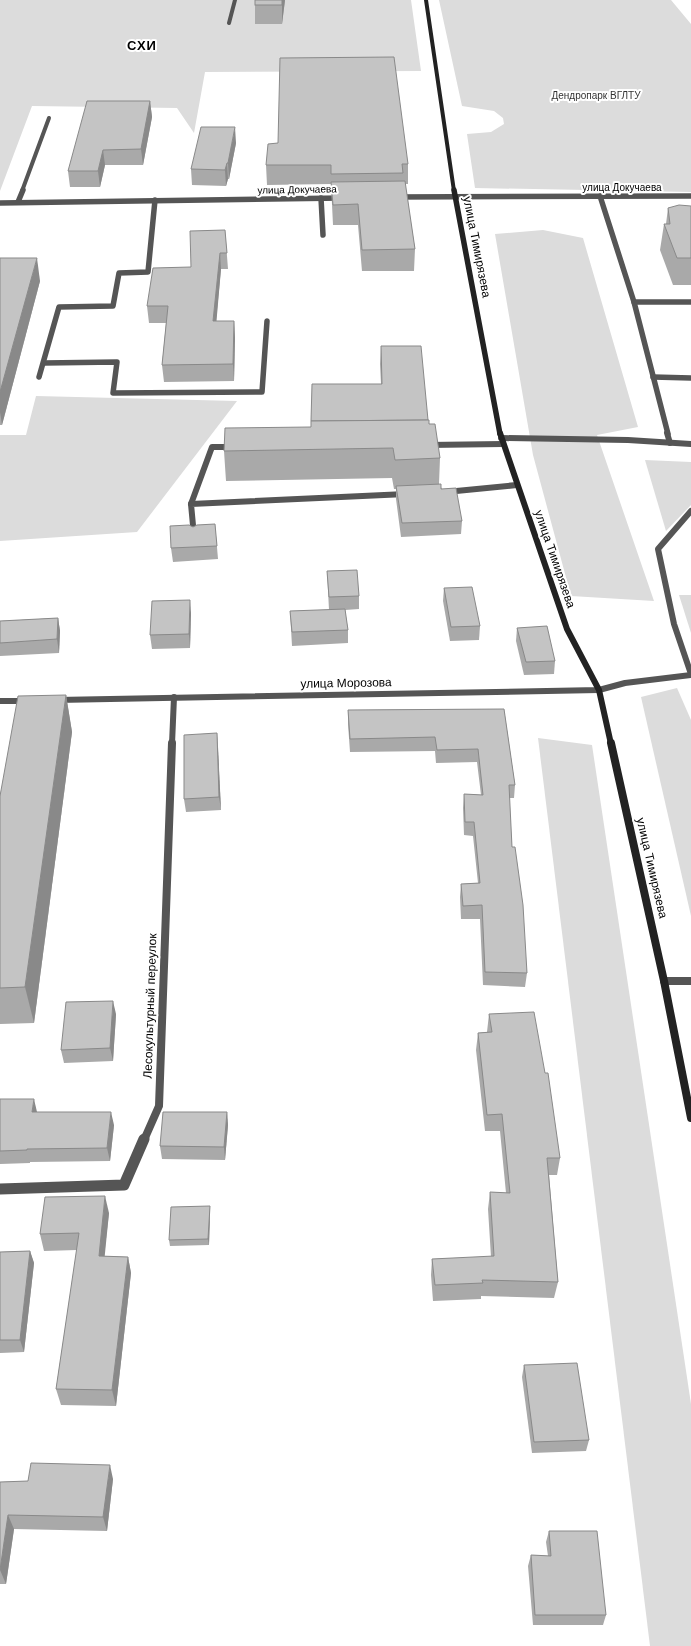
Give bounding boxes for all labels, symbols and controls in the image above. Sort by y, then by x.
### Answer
district label: СХИ [127,38,157,53]
park label: Дендропарк ВГЛТУ [551,90,641,101]
street label: улица Докучаева [582,182,662,193]
street label: улица Докучаева [257,183,337,196]
street label: улица Тимирязева [460,195,494,299]
street label: улица Тимирязева [532,508,578,610]
street label: улица Морозова [300,675,392,691]
street label: улица Тимирязева [634,816,670,920]
street label: Лесокультурный переулок [140,932,160,1079]

